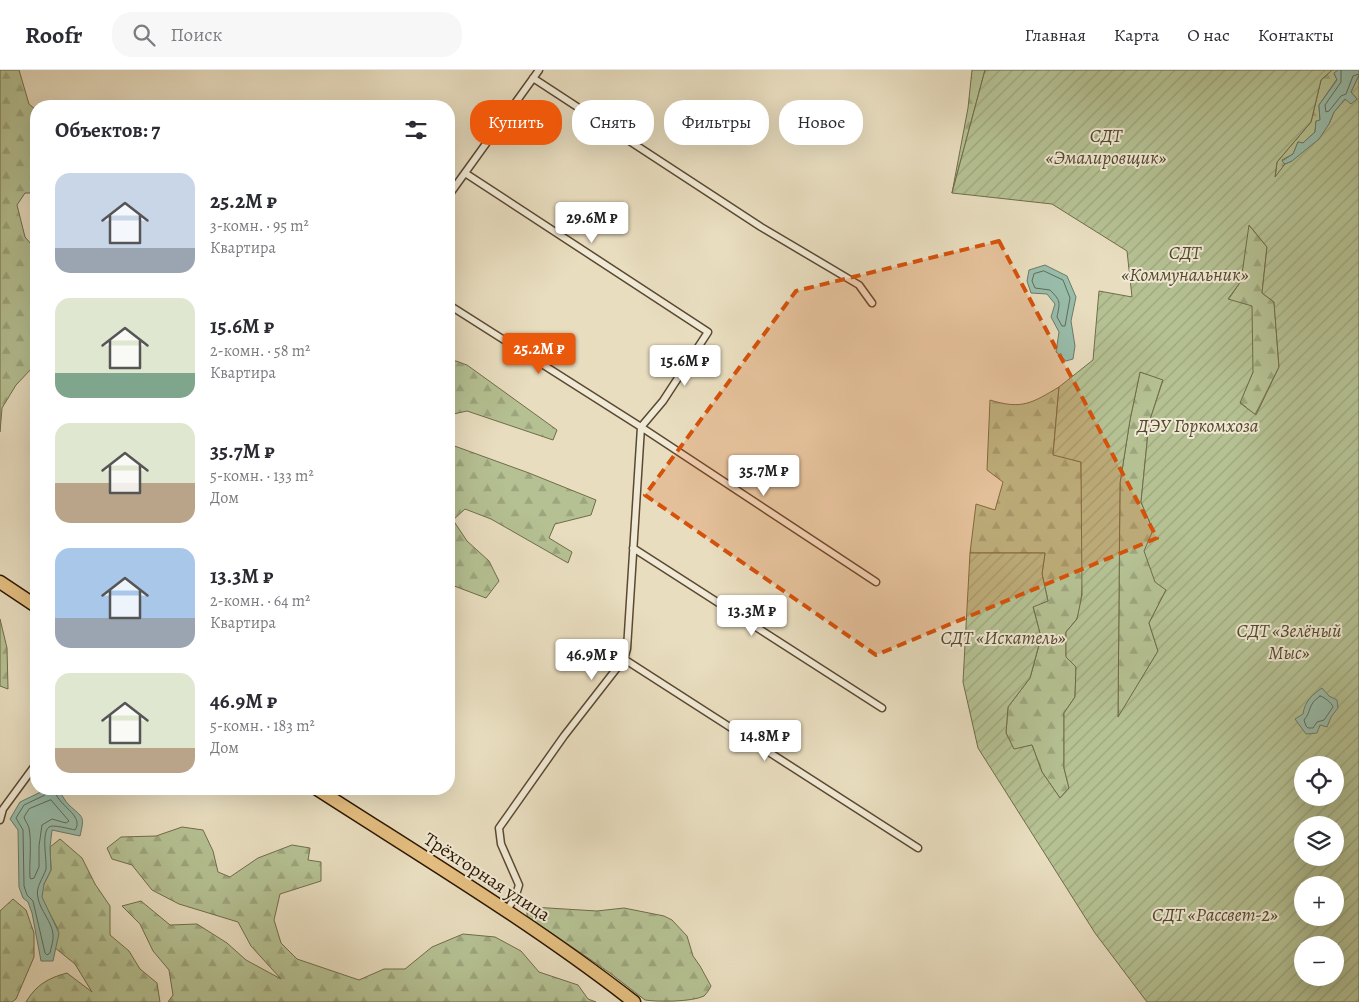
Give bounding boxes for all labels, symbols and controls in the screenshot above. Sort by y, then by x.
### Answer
search box [112,12,462,57]
text: Roofr [25,19,82,51]
icon: search [130,21,158,49]
text: Поиск [170,22,222,48]
text: Главная [1025,23,1086,47]
text: Карта [1114,23,1159,47]
text: О нас [1187,23,1230,47]
text: Контакты [1258,23,1334,47]
chip: Купить [470,100,562,145]
chip: Снять [572,100,654,145]
chip: Фильтры [664,100,769,145]
chip: Новое [779,100,863,145]
text: Объектов: 7 [55,116,160,144]
icon: filters [402,116,430,144]
park label: СДТ «Эмалировщик» [1046,123,1166,171]
text: 25.2M ₽ [210,187,277,215]
icon: home [95,193,155,253]
pin: 29.6M ₽ [546,202,638,244]
text: 29.6M ₽ [566,207,618,229]
text: 3-комн. · 95 m² [210,215,309,237]
text: Квартира [210,237,276,259]
park label: СДТ «Коммунальник» [1122,240,1249,288]
text: 15.6M ₽ [210,312,274,340]
icon: home [95,318,155,378]
pin: 25.2M ₽ [493,332,585,375]
text: 25.2M ₽ [513,338,565,360]
text: 2-комн. · 58 m² [210,340,310,362]
pin: 15.6M ₽ [639,344,731,387]
text: 15.6M ₽ [661,350,709,372]
text: Квартира [210,362,276,384]
park label: ДЭУ Горкомхоза [1135,413,1259,439]
text: 35.7M ₽ [210,437,275,465]
icon: home [95,443,155,503]
pin: 35.7M ₽ [718,454,810,497]
text: 35.7M ₽ [739,460,789,482]
text: 5-комн. · 133 m² [210,465,314,487]
text: Дом [210,487,239,509]
text: 13.3M ₽ [210,562,273,590]
icon: home [95,568,155,628]
text: 2-комн. · 64 m² [210,590,310,612]
pin: 13.3M ₽ [706,594,798,637]
text: 13.3M ₽ [728,600,776,622]
text: Квартира [210,612,276,634]
park label: СДТ «Зелёный Мыс» [1237,618,1341,666]
park label: СДТ «Искатель» [940,625,1066,651]
pin: 46.9M ₽ [546,638,638,681]
text: 46.9M ₽ [566,644,618,666]
text: 46.9M ₽ [210,687,277,715]
icon: home [95,693,155,753]
text: 5-комн. · 183 m² [210,715,315,737]
pin: 14.8M ₽ [719,720,811,762]
text: 14.8M ₽ [740,725,790,747]
text: Дом [210,737,239,759]
map controls [1294,756,1344,986]
button: locate [1294,756,1344,806]
button: layers [1294,816,1344,866]
street label: Трёхгорная улица [419,826,556,928]
button: + [1294,876,1344,926]
park label: СДТ «Рассвет-2» [1152,902,1278,928]
button: − [1294,936,1344,986]

